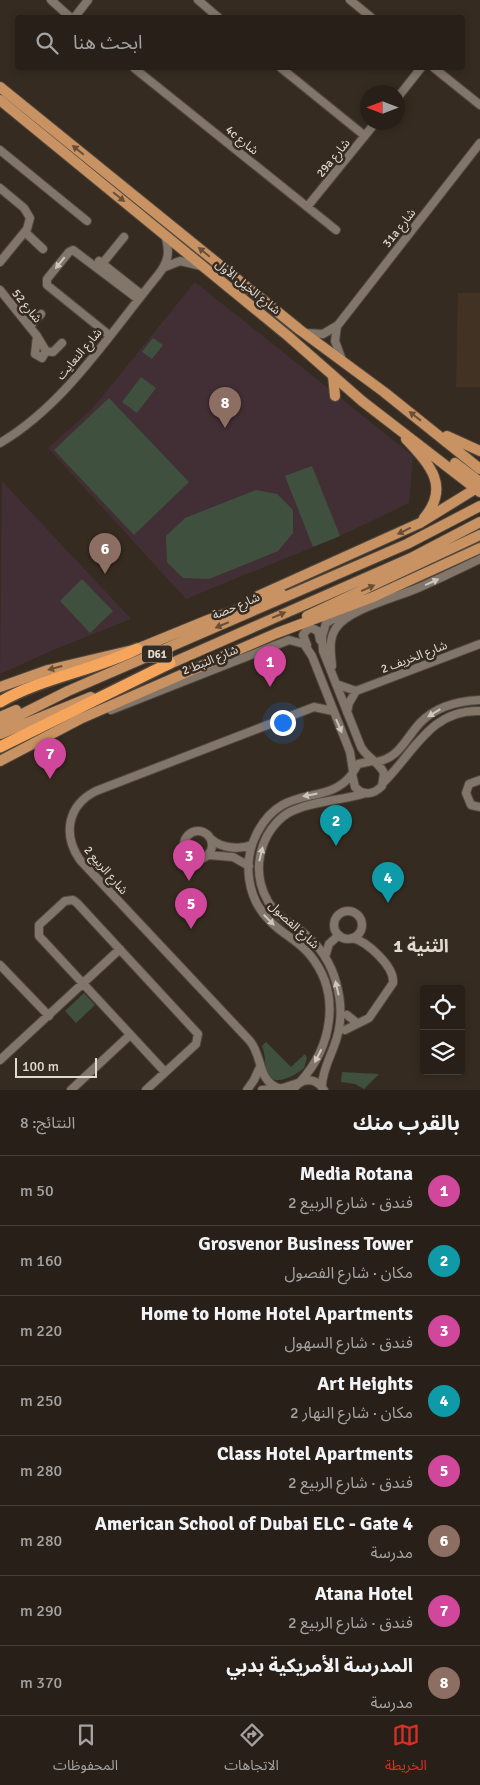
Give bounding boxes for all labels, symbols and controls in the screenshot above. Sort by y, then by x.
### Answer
search box [15,15,465,70]
icon: search [33,29,61,57]
text: ابحث هنا [73,31,143,55]
north arrow [360,85,405,130]
street label: 4c شارع [222,123,261,159]
street label: 29a شارع [313,136,354,181]
one-way arrow [71,145,84,156]
one-way arrow [113,192,126,203]
street label: 31a شارع [380,206,420,251]
one-way arrow [198,247,211,258]
one-way arrow [54,256,65,269]
street label: شارع الخيل الأول [212,257,283,319]
street label: شارع 52 [8,286,45,327]
street label: شارع النعايت [54,326,106,384]
pin: 8 [209,387,241,428]
one-way arrow [408,411,422,421]
one-way arrow [397,527,411,535]
pin: 6 [89,533,121,574]
one-way arrow [425,577,439,585]
one-way arrow [361,584,375,592]
street label: شارع حصة [210,590,263,624]
one-way arrow [272,611,286,619]
one-way arrow [215,622,229,630]
street label: شارع الخريف 2 [379,638,450,678]
street label: شارع النبط 2 [180,642,241,679]
road number: D61 [142,646,172,662]
pin: 1 [254,646,286,687]
one-way arrow [48,664,63,672]
one-way arrow [427,709,440,718]
your location [270,710,296,736]
one-way arrow [336,719,344,733]
pin: 7 [34,738,66,779]
one-way arrow [302,791,318,799]
pin: 2 [320,805,352,846]
pin: 3 [173,840,205,881]
street label: شارع الربيع 2 [80,843,131,898]
one-way arrow [257,847,265,862]
pin: 4 [372,862,404,903]
pin: 5 [175,888,207,929]
street label: شارع الفصول [265,898,322,953]
one-way arrow [263,914,275,926]
district label: الثنية 1 [393,935,449,957]
one-way arrow [333,980,341,995]
map controls [420,985,465,1075]
button: locate [420,985,465,1030]
button: layers [420,1030,465,1075]
one-way arrow [314,1049,322,1064]
scale bar [15,1055,98,1078]
text: 100 m [22,1058,59,1075]
text: بالقرب منك [353,1110,460,1136]
text: النتائج: 8 [20,1113,75,1133]
text: Media Rotana [300,1162,413,1186]
text: 50 m [20,1181,54,1201]
text: 1 [440,1181,448,1201]
text: فندق · شارع الربيع 2 [288,1193,413,1213]
text: Grosvenor Business Tower [198,1232,413,1256]
text: 160 m [20,1251,62,1271]
text: 2 [440,1251,448,1271]
text: مكان · شارع الفصول [284,1263,413,1283]
text: Home to Home Hotel Apartments [140,1302,413,1326]
text: 220 m [20,1321,62,1341]
text: 3 [440,1321,448,1341]
text: فندق · شارع السهول [284,1333,413,1353]
text: Art Heights [317,1372,413,1396]
text: 250 m [20,1391,62,1411]
text: 4 [440,1391,448,1411]
text: مكان · شارع النهار 2 [290,1403,413,1423]
text: Class Hotel Apartments [217,1442,413,1466]
text: 280 m [20,1461,62,1481]
text: 5 [440,1461,448,1481]
text: فندق · شارع الربيع 2 [288,1473,413,1493]
text: American School of Dubai ELC - Gate 4 [95,1512,413,1536]
text: 280 m [20,1531,62,1551]
text: 6 [440,1531,448,1551]
text: مدرسة [370,1543,413,1563]
text: Atana Hotel [315,1582,413,1606]
text: 290 m [20,1601,62,1621]
text: 7 [440,1601,448,1621]
text: فندق · شارع الربيع 2 [288,1613,413,1633]
text: المدرسة الأمريكية بدبي [226,1654,413,1678]
text: 370 m [20,1673,62,1693]
text: 8 [440,1673,448,1693]
text: مدرسة [370,1693,413,1713]
tab: المحفوظات [53,1721,118,1780]
tab: الاتجاهات [224,1721,279,1780]
tab: الخريطة [385,1721,427,1780]

